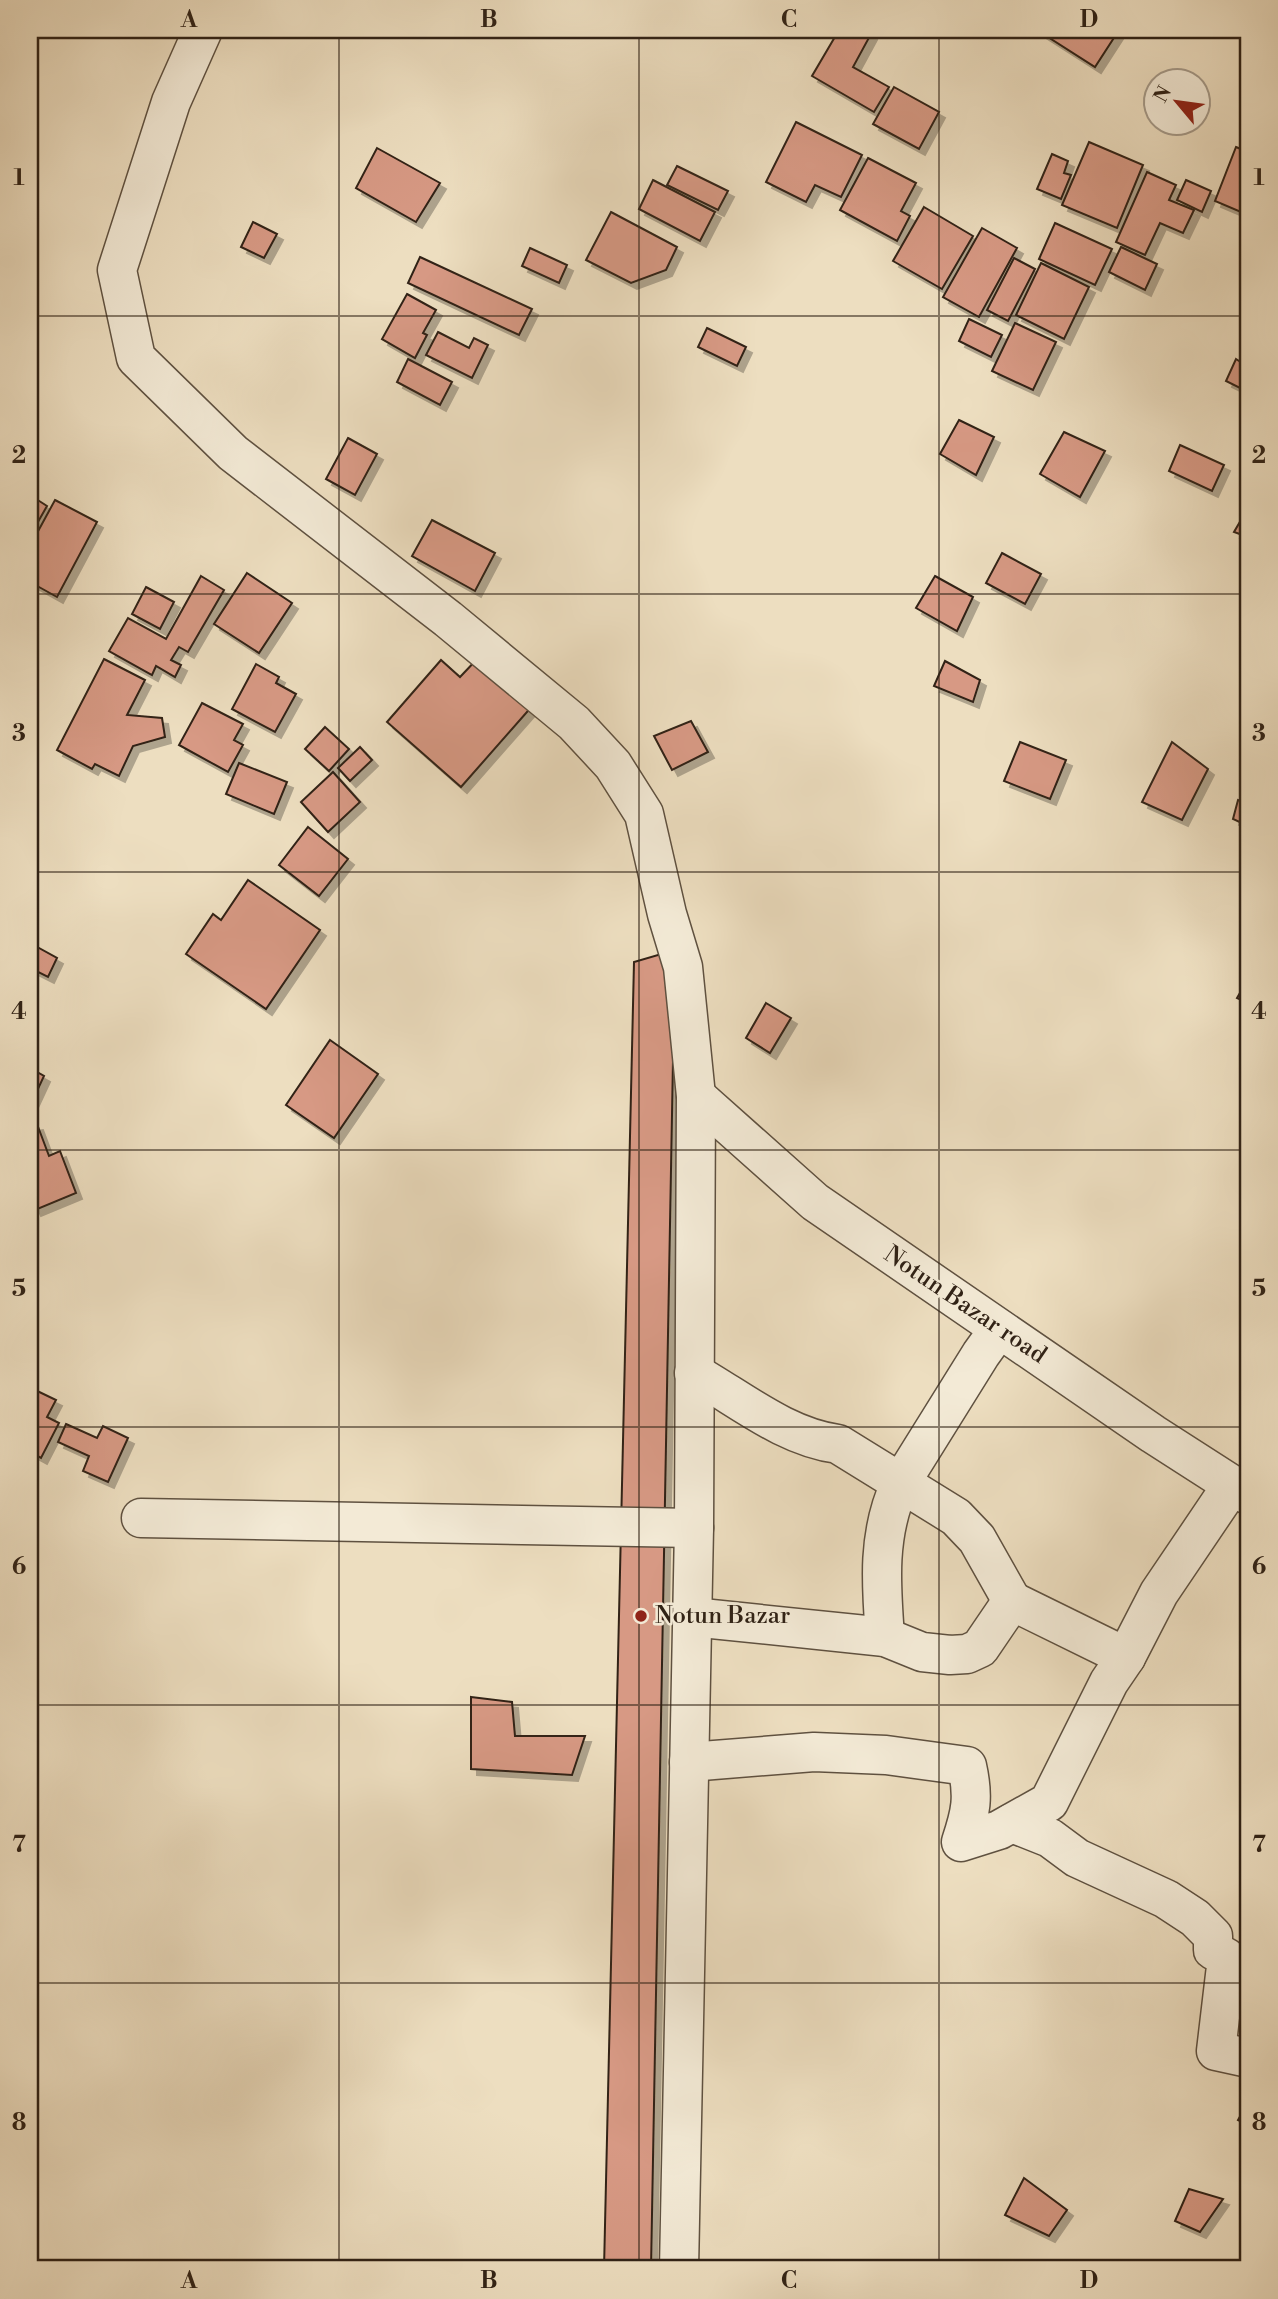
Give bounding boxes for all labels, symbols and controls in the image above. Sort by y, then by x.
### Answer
text: A [180,6,198,34]
text: B [480,6,498,34]
text: C [781,6,797,34]
text: D [1080,6,1098,34]
north arrow [1142,66,1212,136]
text: N [1149,82,1177,107]
text: 1 [13,164,25,192]
text: 1 [1253,164,1265,192]
text: 2 [12,442,26,470]
text: 2 [1252,442,1266,470]
text: 3 [12,720,26,748]
text: 3 [1252,720,1266,748]
text: 4 [11,998,27,1026]
text: 4 [1251,998,1267,1026]
street label: Notun Bazar road [878,1240,1052,1371]
text: 5 [12,1275,26,1303]
text: 5 [1252,1275,1266,1303]
text: 6 [12,1553,26,1581]
text: 6 [1252,1553,1266,1581]
place label: Notun Bazar [655,1601,790,1631]
marker: Notun Bazar [633,1608,649,1624]
text: 7 [12,1831,26,1859]
text: 7 [1252,1831,1266,1859]
text: 8 [12,2109,26,2137]
text: 8 [1252,2109,1266,2137]
text: A [180,2267,198,2295]
text: B [480,2267,498,2295]
text: C [781,2267,797,2295]
text: D [1080,2267,1098,2295]

